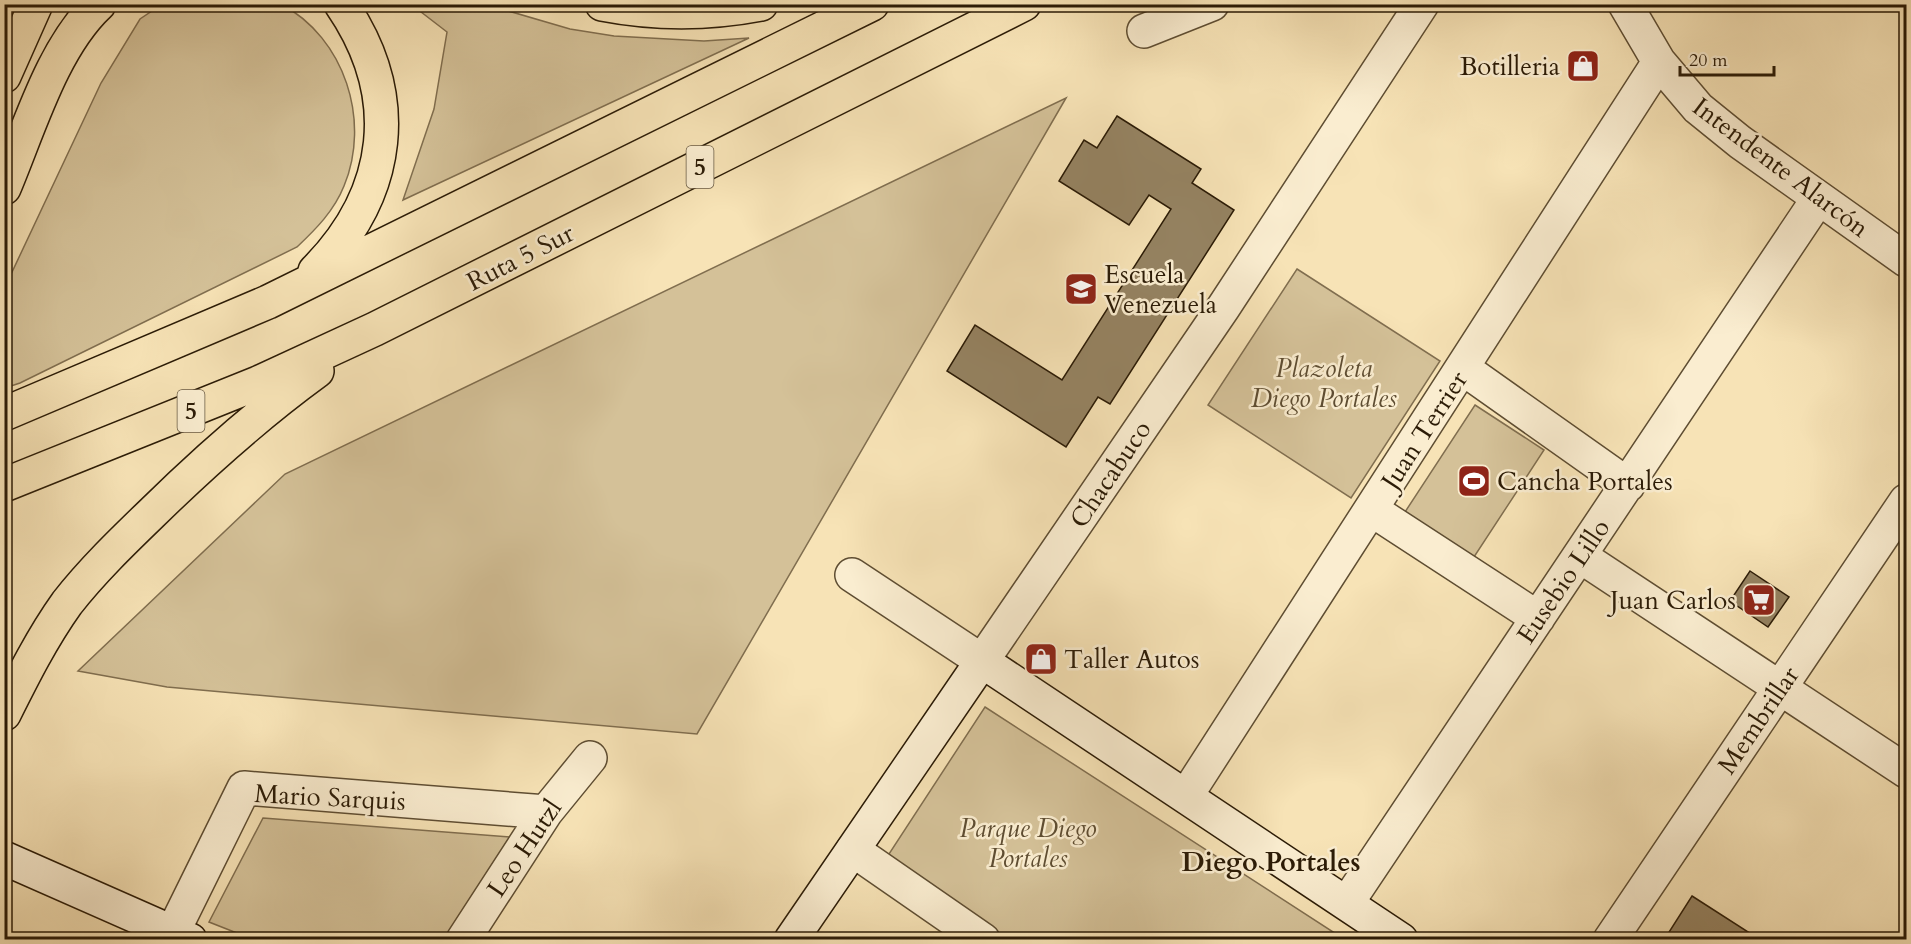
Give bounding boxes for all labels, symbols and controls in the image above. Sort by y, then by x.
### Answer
scale bar [1680,39,1774,77]
shop icon: Botilleria [1565,48,1601,84]
text: 20 m [1689,48,1728,73]
place label: Botilleria [1460,49,1560,84]
street label: Intendente Alarcón [1685,90,1876,245]
road number: 5 [686,146,714,188]
street label: Ruta 5 Sur [461,215,580,299]
place label: Escuela Venezuela [1104,257,1217,322]
school or university icon: Escuela Venezuela [1063,271,1099,307]
park label: Plazoleta Diego Portales [1251,351,1397,416]
street label: Juan Terrier [1371,364,1476,500]
road number: 5 [178,390,204,432]
street label: Chacabuco [1062,414,1159,535]
sports icon: Cancha Portales [1456,463,1492,499]
place label: Cancha Portales [1497,464,1673,499]
street label: Eusebio Lillo [1509,512,1618,651]
supermarket icon: Juan Carlos [1741,582,1777,618]
place label: Juan Carlos [1606,583,1736,618]
shop icon: Taller Autos [1023,641,1059,677]
place label: Taller Autos [1064,642,1200,677]
street label: Membrillar [1710,659,1808,781]
street label: Mario Sarquis [253,776,407,819]
street label: Leo Hutzl [479,792,570,904]
park label: Parque Diego Portales [959,811,1097,876]
district label: Diego Portales [1181,844,1361,881]

